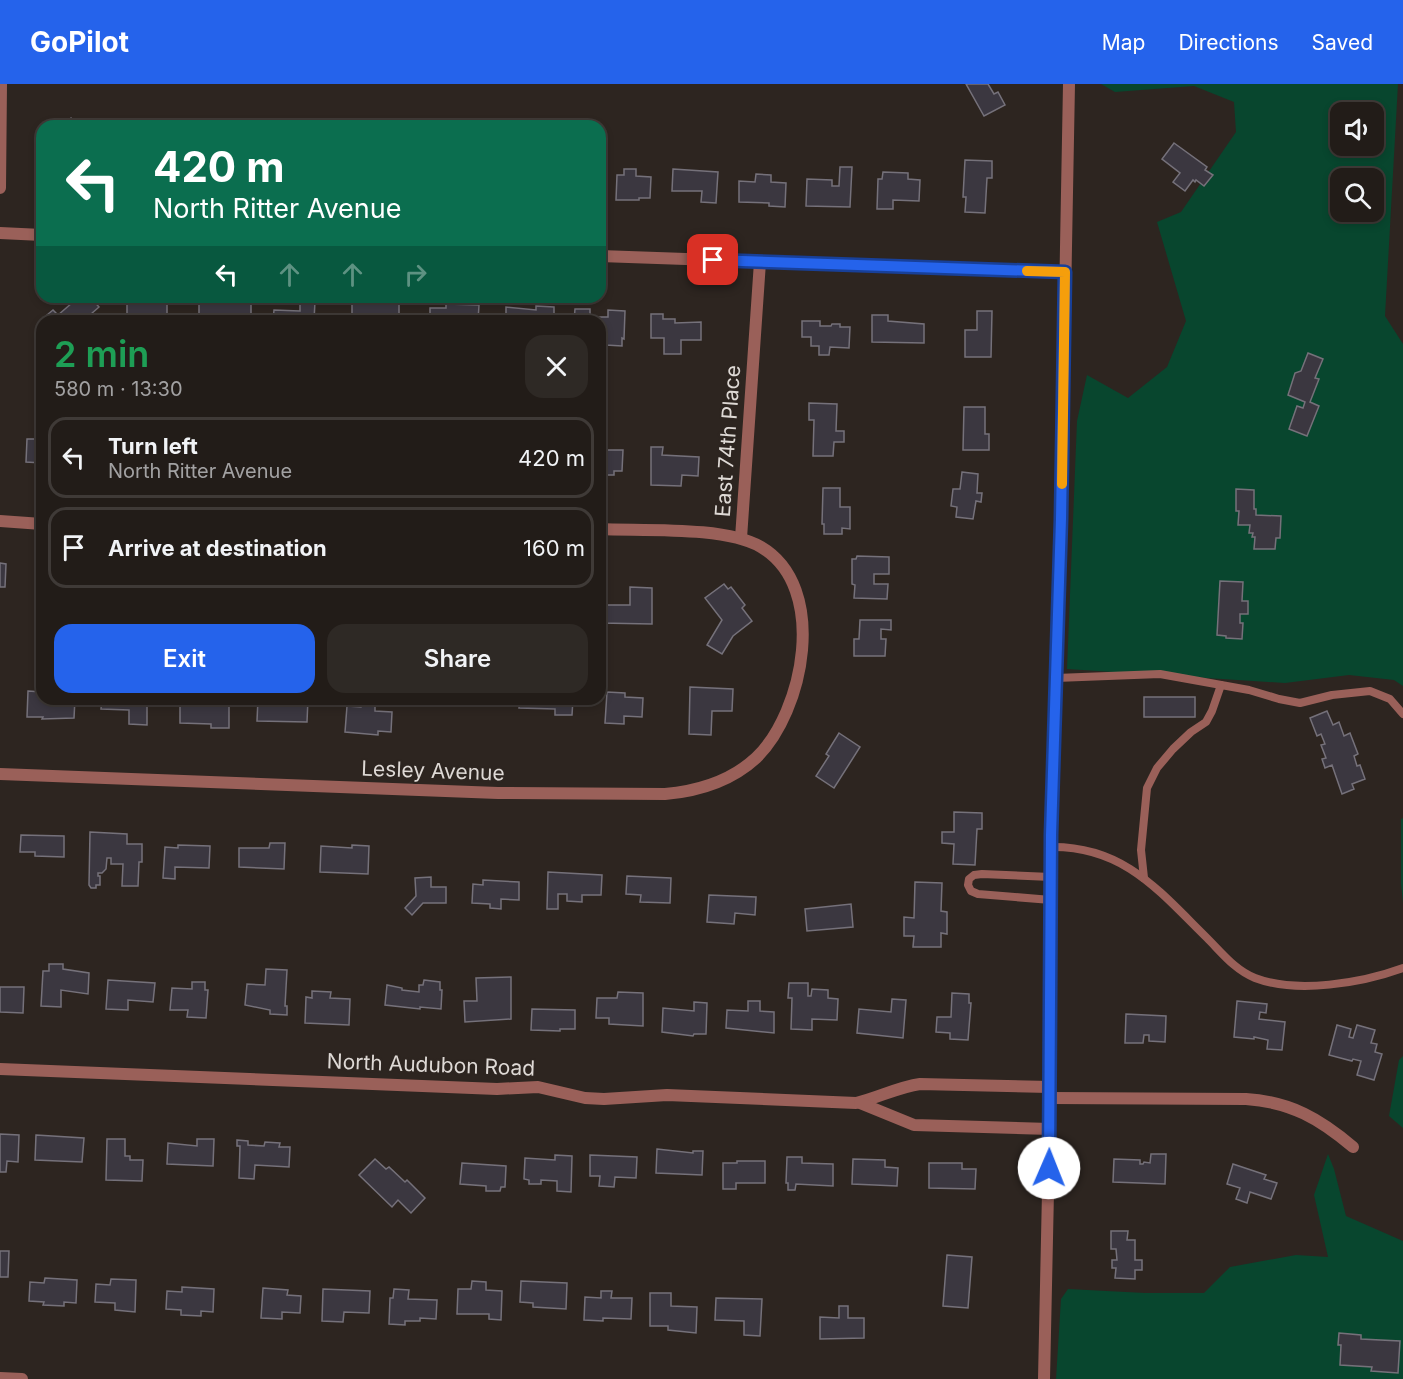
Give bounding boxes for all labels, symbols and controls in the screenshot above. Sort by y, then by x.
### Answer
text: GoPilot [30,25,129,59]
text: Map [1102,30,1145,55]
text: Directions [1178,30,1279,55]
text: Saved [1312,30,1373,55]
map controls [1330,102,1384,222]
button: sound [1330,102,1384,156]
text: 420 m [153,141,284,192]
icon: left [54,144,132,222]
button: search [1330,168,1384,222]
text: North Ritter Avenue [153,192,402,225]
pin [687,234,738,285]
icon: arrive [696,243,729,276]
icon: left [210,258,243,291]
icon: ahead [273,258,306,291]
icon: ahead [336,258,369,291]
icon: right [399,258,432,291]
text: 2 min [54,332,149,376]
button: close [525,335,588,398]
street label: East 74th Place [710,364,745,518]
text: 580 m · 13:30 [54,377,183,401]
text: Turn left [108,433,198,459]
icon: left [57,441,90,474]
text: 420 m [518,445,585,471]
text: North Ritter Avenue [108,459,292,483]
icon: arrive [57,531,90,564]
text: Arrive at destination [108,535,327,561]
text: 160 m [523,535,585,561]
button: Exit [54,624,315,693]
button: Share [327,624,588,693]
street label: Lesley Avenue [361,756,505,785]
street label: North Audubon Road [326,1048,536,1081]
position arrow [1017,1136,1081,1200]

